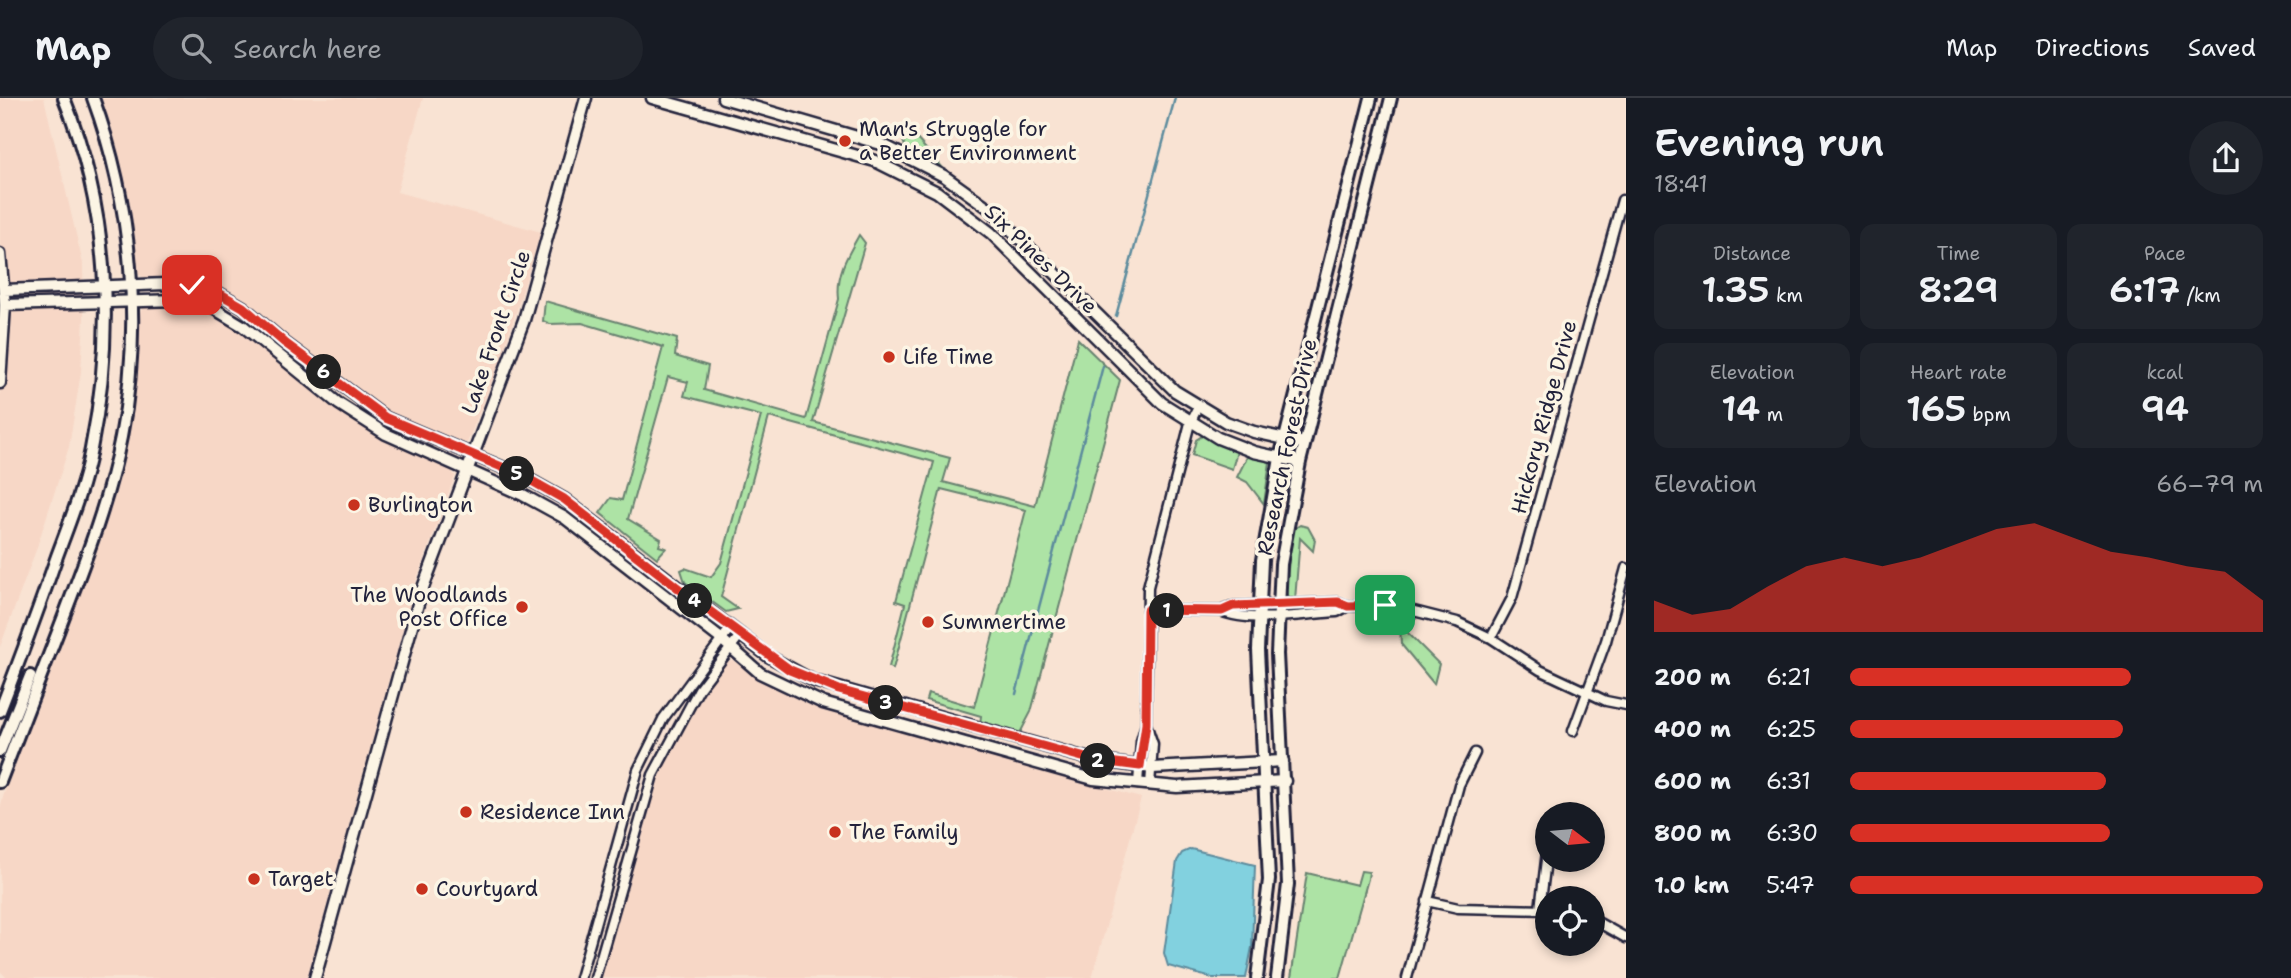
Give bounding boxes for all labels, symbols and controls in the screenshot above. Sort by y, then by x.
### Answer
search box [153,17,643,80]
text: Map [35,26,111,71]
icon: search [177,29,215,67]
text: Search here [233,31,382,66]
text: Map [1946,32,1997,64]
text: Directions [2035,32,2150,64]
text: Saved [2188,32,2256,64]
place label: Man's Struggle for a Better Environment [859,115,1077,167]
text: Evening run [1654,117,1884,168]
button: share [2189,121,2263,195]
marker: Man's Struggle for a Better Environment [837,133,853,149]
text: 18:41 [1654,169,1708,199]
street label: Six Pines Drive [978,198,1104,320]
text: Distance [1713,241,1791,266]
text: Time [1937,241,1980,266]
text: Pace [2144,241,2186,266]
street label: Lake Front Circle [455,246,537,418]
pin [162,255,222,315]
icon: check [173,266,211,304]
text: 1.35 [1701,266,1770,313]
text: 8:29 [1918,266,1999,313]
text: 6:17 [2109,266,2180,313]
text: km [1770,283,1803,308]
text: /km [2180,283,2221,308]
street label: Hickory Ridge Drive [1505,317,1583,517]
street label: Research Forest Drive [1250,336,1324,558]
place label: Life Time [903,343,994,371]
marker: Life Time [881,349,897,365]
pin: 6 [306,354,342,390]
text: 6 [317,359,330,384]
text: Elevation [1710,360,1795,385]
text: Heart rate [1910,360,2007,385]
text: kcal [2146,360,2183,385]
text: 14 [1721,385,1760,432]
text: 165 [1906,385,1966,432]
text: 94 [2141,385,2189,432]
text: m [1760,402,1783,427]
text: bpm [1966,402,2011,427]
pin: 5 [500,456,534,492]
text: 5 [511,461,522,486]
text: Elevation [1654,469,1757,499]
text: 66–79 m [2156,469,2263,499]
place label: Burlington [368,491,473,519]
marker: Burlington [346,497,362,513]
pin [1355,575,1415,635]
place label: The Woodlands Post Office [350,581,508,633]
pin: 4 [678,584,712,618]
icon: arrive [1366,586,1404,624]
text: 4 [688,588,701,613]
pin: 1 [1150,594,1184,628]
text: 1 [1162,598,1171,623]
marker: The Woodlands Post Office [514,599,530,615]
place label: Summertime [942,608,1066,636]
marker: Summertime [920,614,936,630]
text: 200 m [1654,662,1731,692]
text: 6:21 [1766,662,1811,692]
pin: 3 [868,686,903,720]
text: 3 [879,690,892,715]
text: 400 m [1654,714,1731,744]
text: 6:25 [1766,714,1816,744]
pin: 2 [1080,744,1116,778]
text: 2 [1091,748,1104,773]
text: 600 m [1654,766,1731,796]
text: 6:31 [1766,766,1811,796]
place label: Residence Inn [480,798,625,826]
north arrow [1535,802,1605,872]
map controls [1535,802,1605,956]
marker: Residence Inn [458,804,474,820]
place label: The Family [849,818,958,846]
text: 800 m [1654,818,1731,848]
text: 6:30 [1766,818,1818,848]
marker: The Family [827,824,843,840]
place label: Target [268,865,334,893]
text: 1.0 km [1654,870,1729,900]
text: 5:47 [1766,870,1815,900]
marker: Target [246,871,262,887]
place label: Courtyard [436,875,538,903]
marker: Courtyard [414,881,430,897]
button: locate [1535,886,1605,956]

